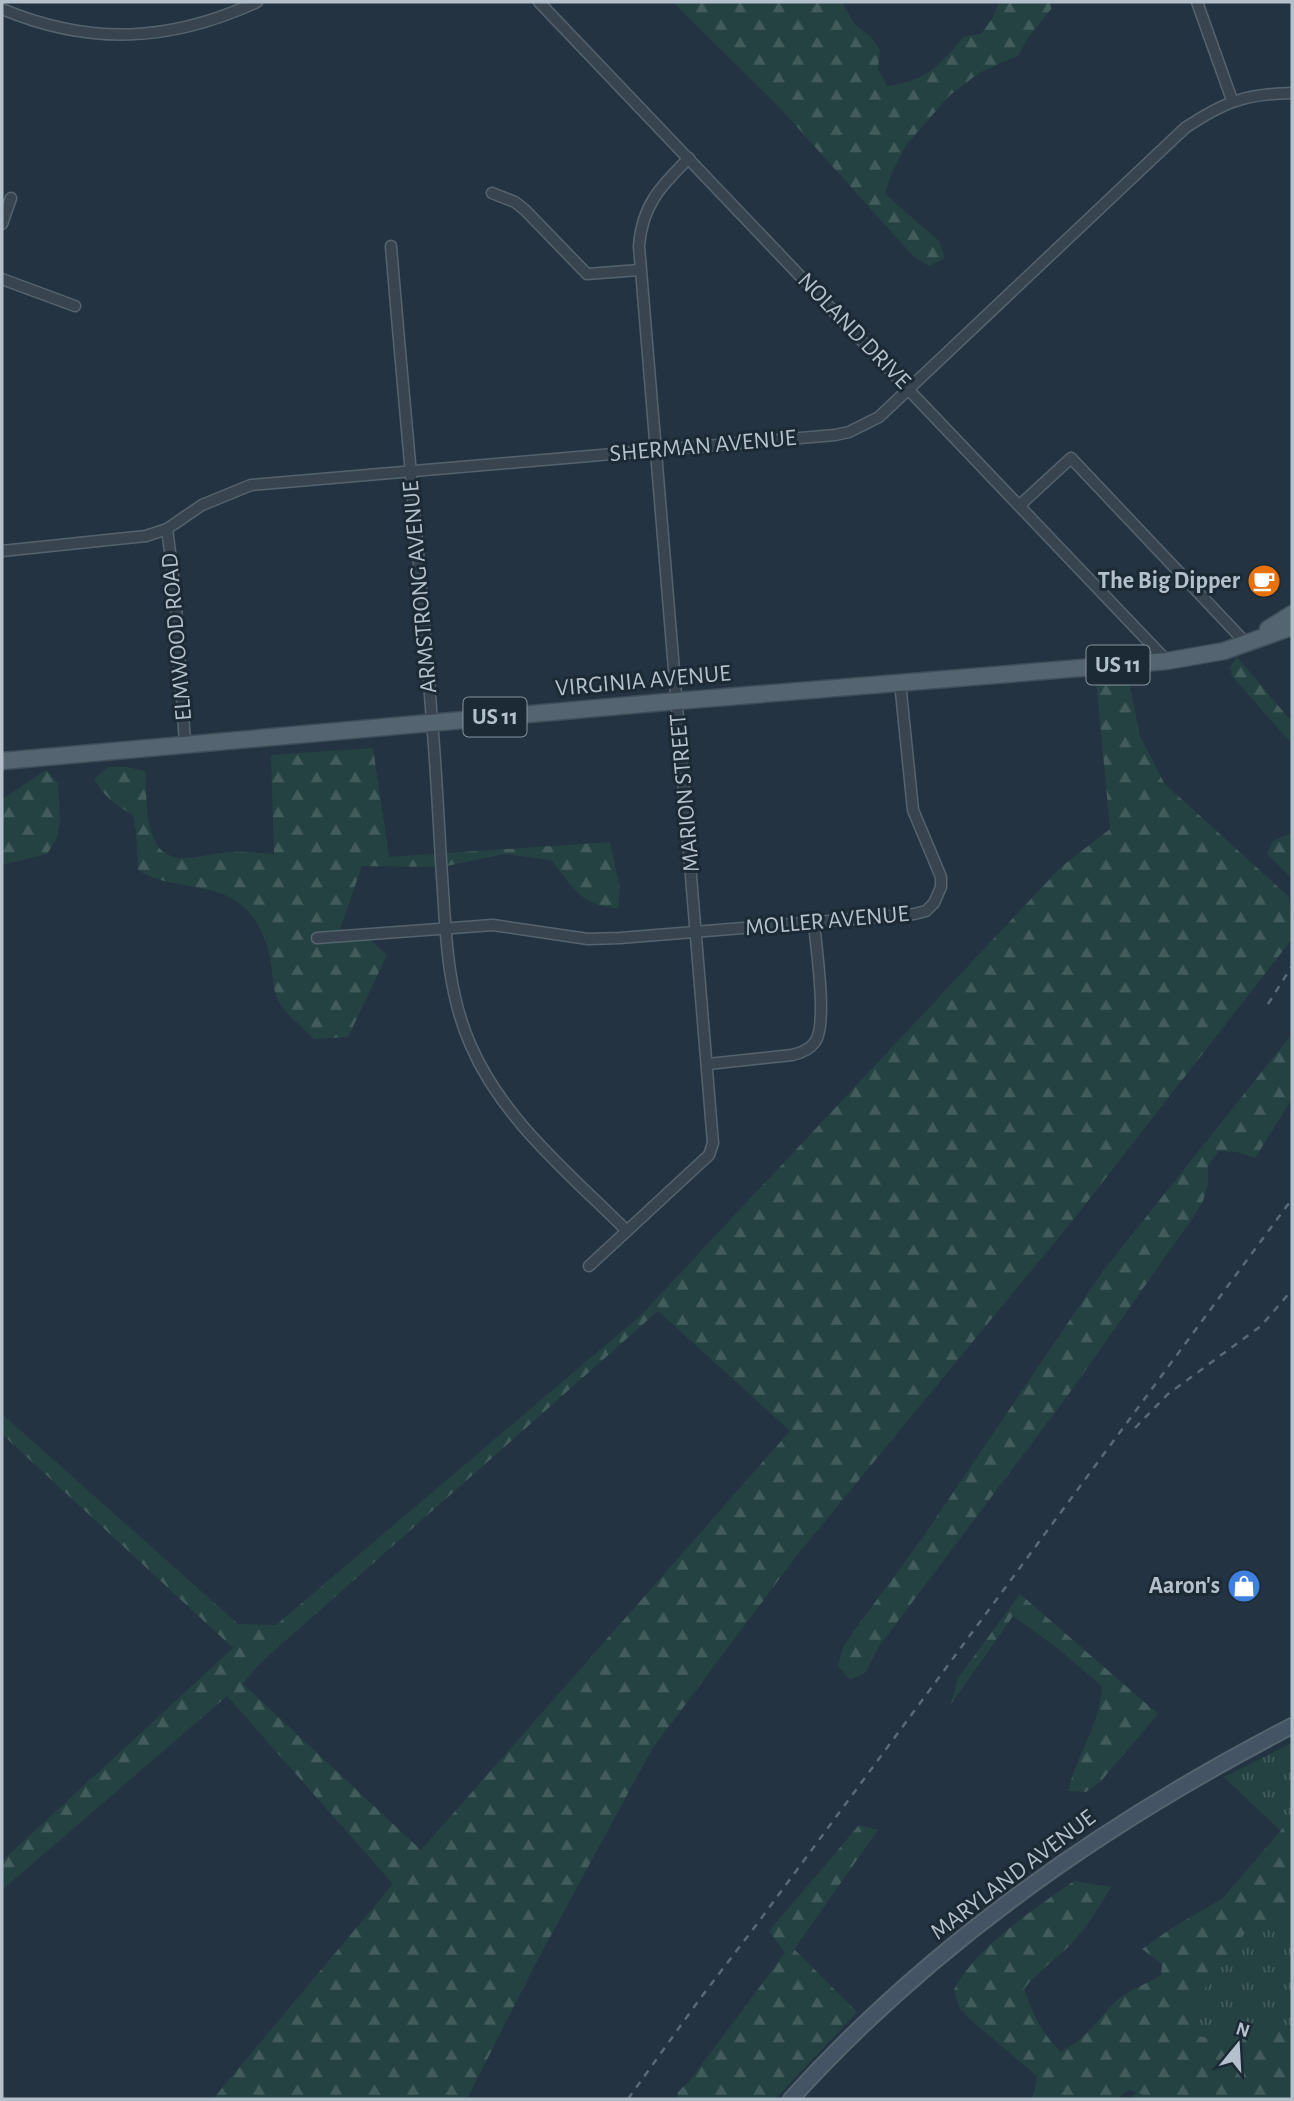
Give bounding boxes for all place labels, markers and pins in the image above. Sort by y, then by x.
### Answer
cafe icon: The Big Dipper [1245,562,1283,600]
place label: The Big Dipper [1098,569,1241,593]
shop icon: Aaron's [1225,1567,1263,1605]
place label: Aaron's [1149,1574,1220,1598]

